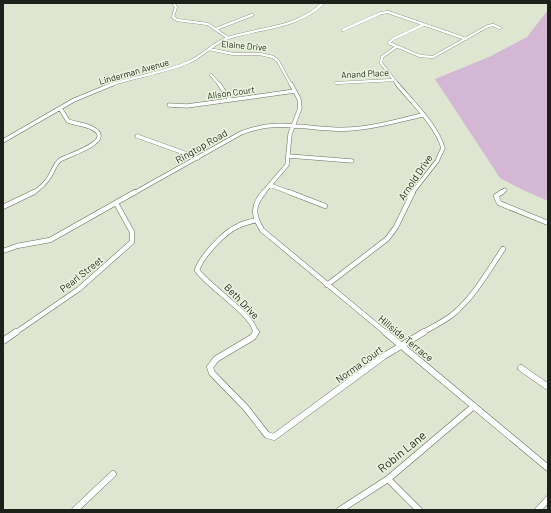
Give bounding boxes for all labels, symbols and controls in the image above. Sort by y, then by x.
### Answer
street label: Elaine Drive [221,38,268,53]
street label: Linderman Avenue [98,56,170,87]
street label: Anand Place [341,67,389,80]
street label: Alison Court [207,84,255,101]
street label: Ringtop Road [173,126,229,166]
street label: Arnold Drive [395,152,435,202]
street label: Pearl Street [57,253,105,295]
street label: Beth Drive [222,281,262,321]
street label: Hillside Terrace [376,312,436,364]
street label: Norma Court [333,343,385,385]
street label: Robin Lane [374,428,428,475]

